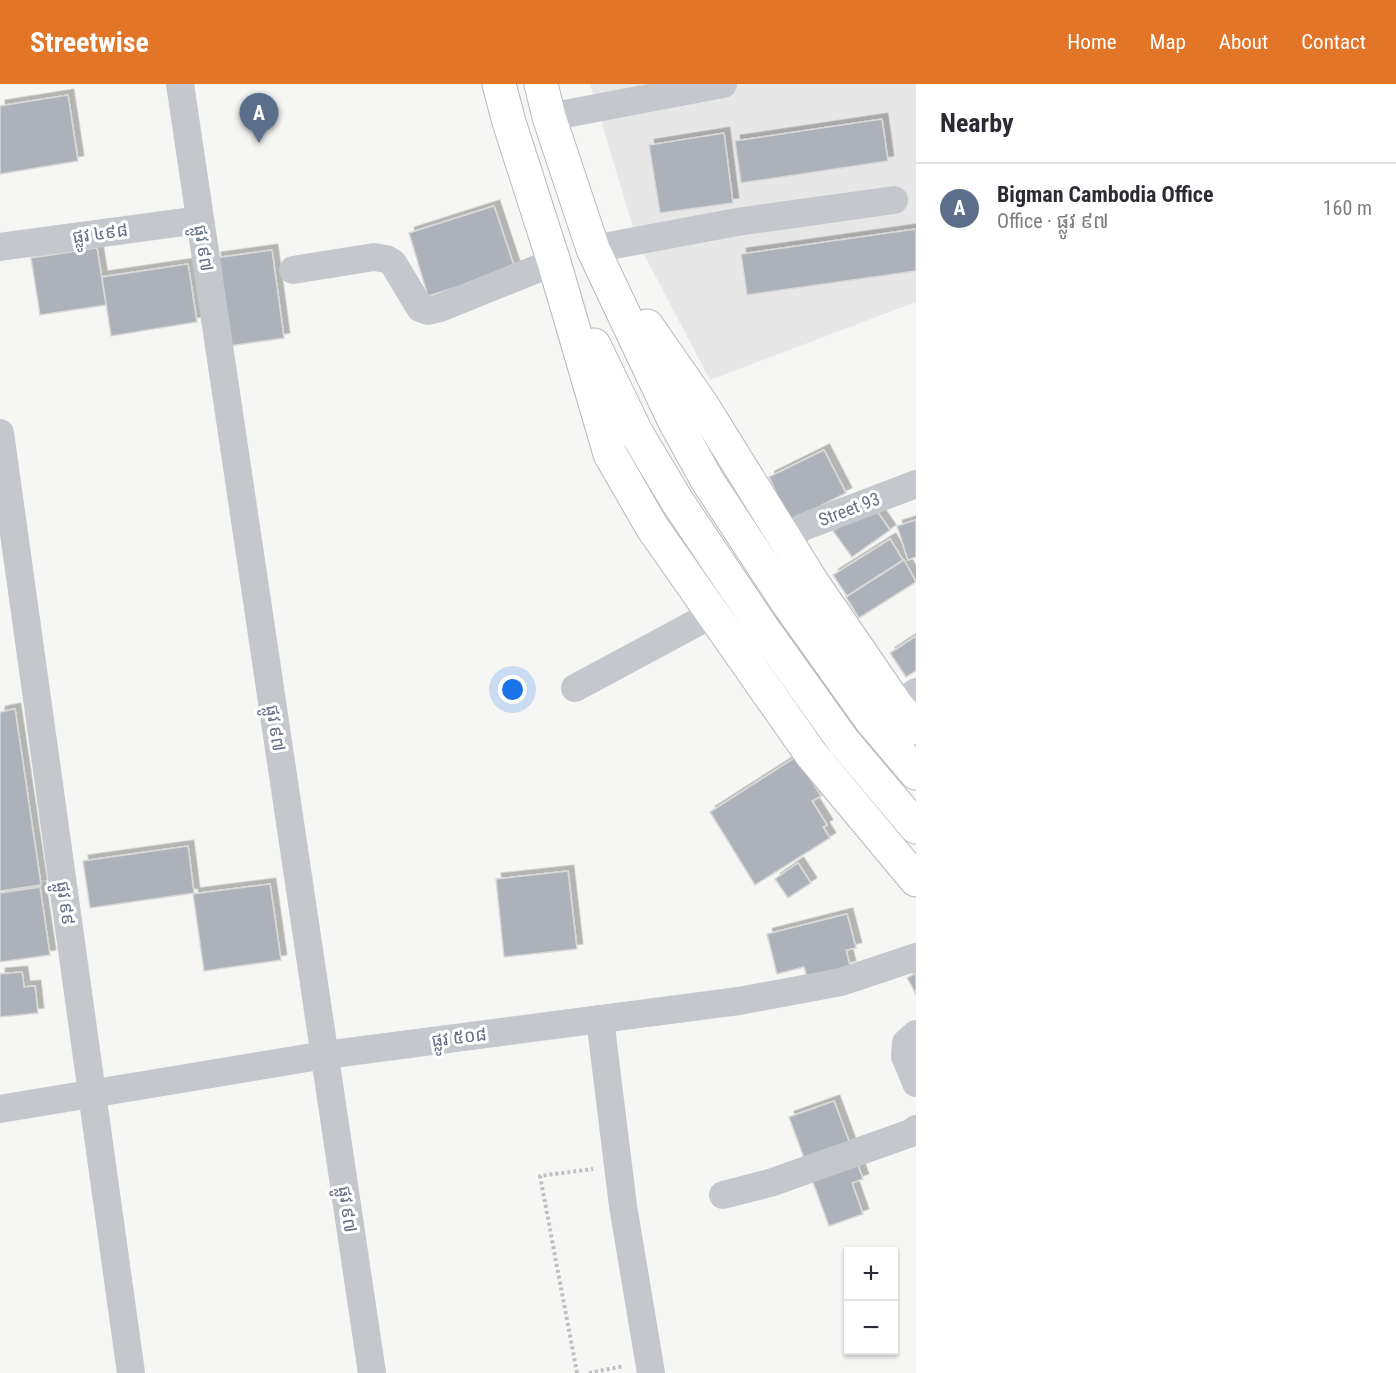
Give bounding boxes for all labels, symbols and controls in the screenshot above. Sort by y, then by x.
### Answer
text: Streetwise [30,26,149,59]
text: Home [1067,30,1117,54]
text: Map [1150,30,1186,54]
text: About [1219,30,1268,54]
text: Contact [1301,30,1366,54]
pin: A [240,94,278,143]
text: Nearby [940,108,1014,138]
text: Bigman Cambodia Office [997,182,1213,207]
text: A [954,196,965,220]
text: 160 m [1323,196,1372,220]
text: Office · ផ្លូវ ៩៧ [997,209,1109,233]
street label: ផ្លូវ ៤៩៨ [71,219,130,254]
street label: ផ្លូវ ៩៧ [184,223,218,274]
street label: Street 93 [815,488,883,530]
your location [498,675,527,704]
street label: ផ្លូវ ៩៧ [256,703,290,754]
street label: ផ្លូវ ៩៩ [46,880,79,927]
street label: ផ្លូវ ៥០៨ [430,1023,489,1057]
street label: ផ្លូវ ៩៧ [328,1184,362,1235]
map controls [844,1247,898,1355]
button: + [844,1247,898,1301]
button: − [844,1301,898,1355]

